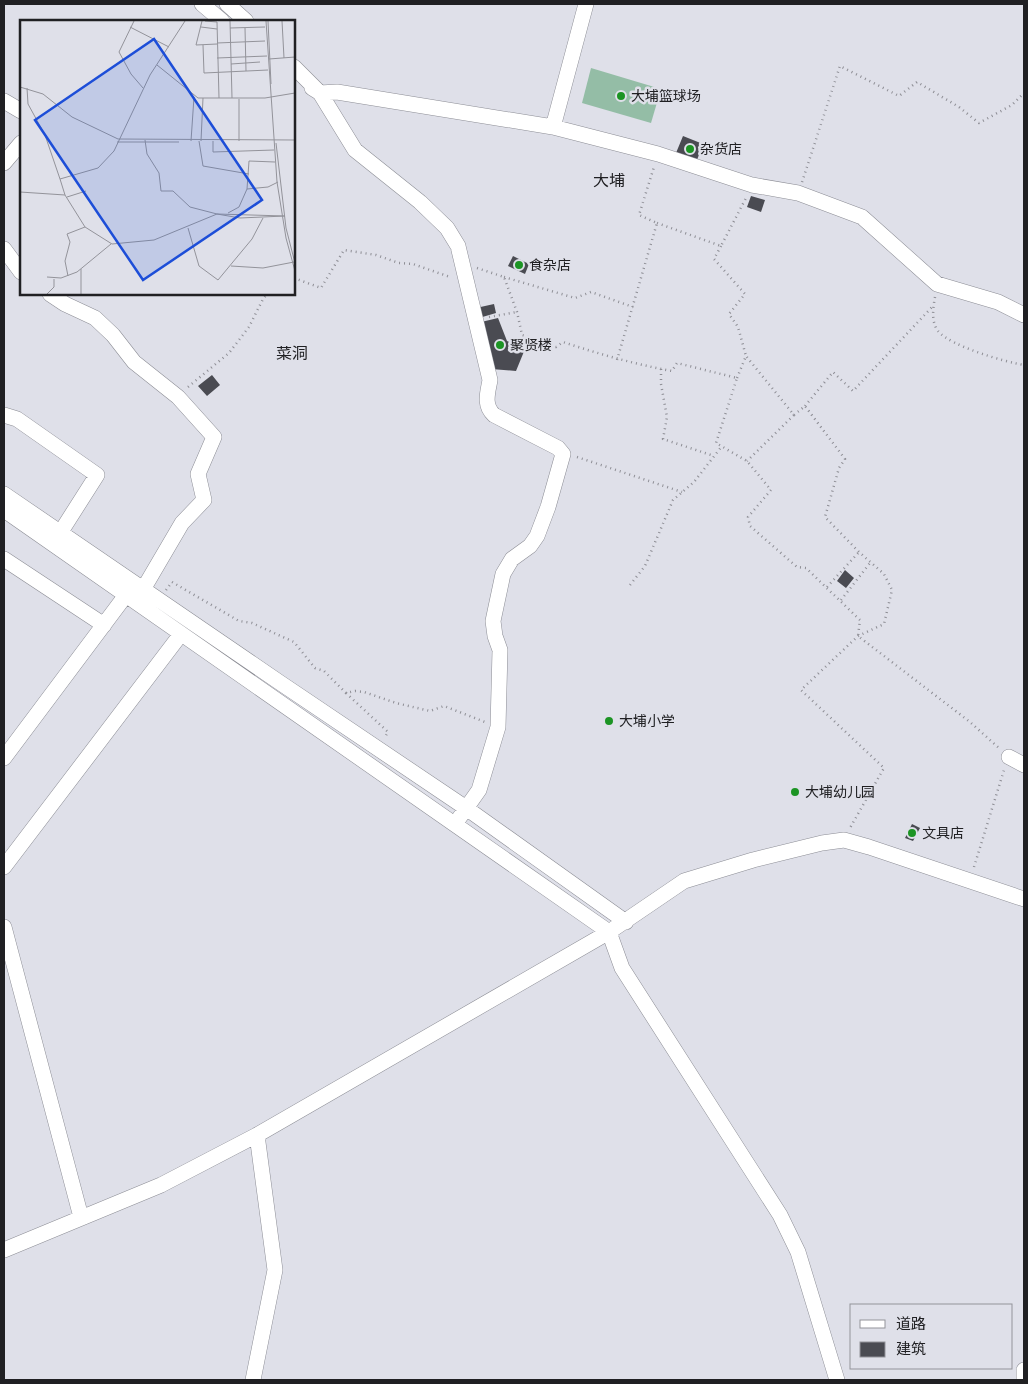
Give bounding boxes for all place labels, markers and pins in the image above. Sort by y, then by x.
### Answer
place label: 大埔篮球场 [631,87,701,106]
marker: 大埔篮球场 [615,90,627,102]
place label: 杂货店 [700,140,742,159]
marker: 杂货店 [684,143,696,155]
place label: 食杂店 [529,256,571,275]
marker: 食杂店 [513,259,525,271]
place label: 聚贤楼 [510,336,552,355]
marker: 聚贤楼 [494,339,506,351]
place label: 大埔小学 [619,712,675,731]
marker: 大埔小学 [603,715,615,727]
place label: 大埔幼儿园 [805,783,875,802]
marker: 大埔幼儿园 [789,786,801,798]
place label: 文具店 [922,824,964,843]
marker: 文具店 [906,827,918,839]

